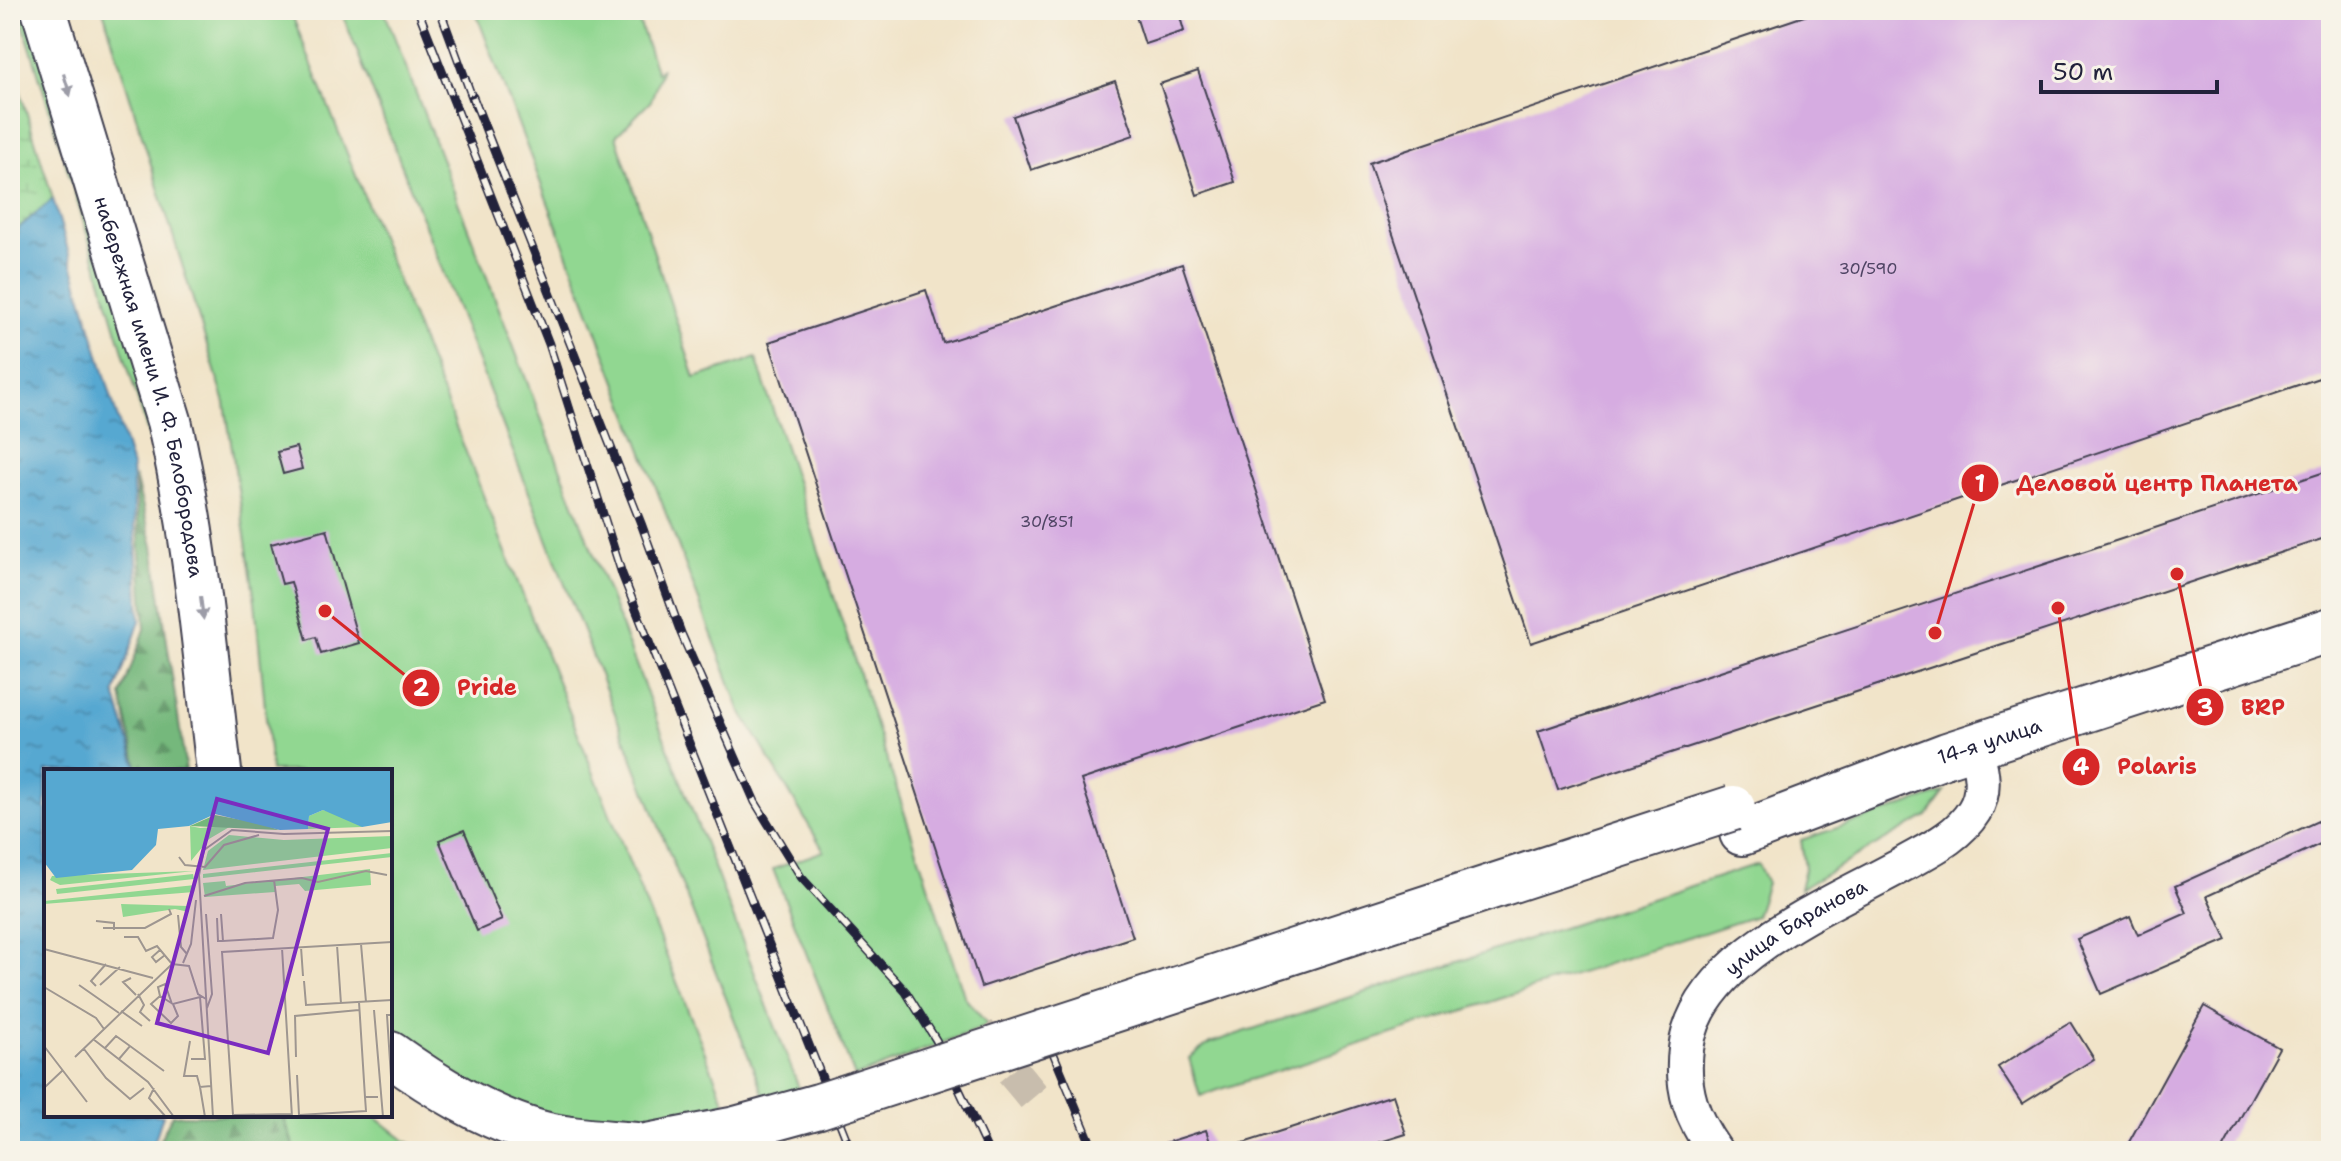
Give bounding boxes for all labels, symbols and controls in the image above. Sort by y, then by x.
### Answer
scale bar [2041,44,2217,94]
text: 50 m [2053,56,2113,88]
one-way arrow [61,73,74,97]
street label: набережная имени И. Ф. Белобородова [88,193,210,580]
house number: 30/590 [1839,258,1897,279]
callout: Деловой центр Планета [1960,460,2314,506]
text: 1 [1975,468,1985,500]
text: Деловой центр Планета [2016,469,2298,498]
house number: 30/851 [1020,511,1074,532]
one-way arrow [196,596,209,621]
callout: Pride [401,665,533,711]
text: 2 [413,672,430,704]
text: Pride [457,673,517,702]
callout: BRP [2185,684,2301,730]
text: 3 [2197,692,2213,724]
text: BRP [2241,693,2285,722]
street label: 14-я улица [1934,712,2045,770]
callout: Polaris [2061,744,2212,790]
text: 4 [2073,751,2090,783]
text: Polaris [2117,752,2197,781]
inset map [44,769,392,1117]
street label: улица Баранова [1719,872,1872,981]

